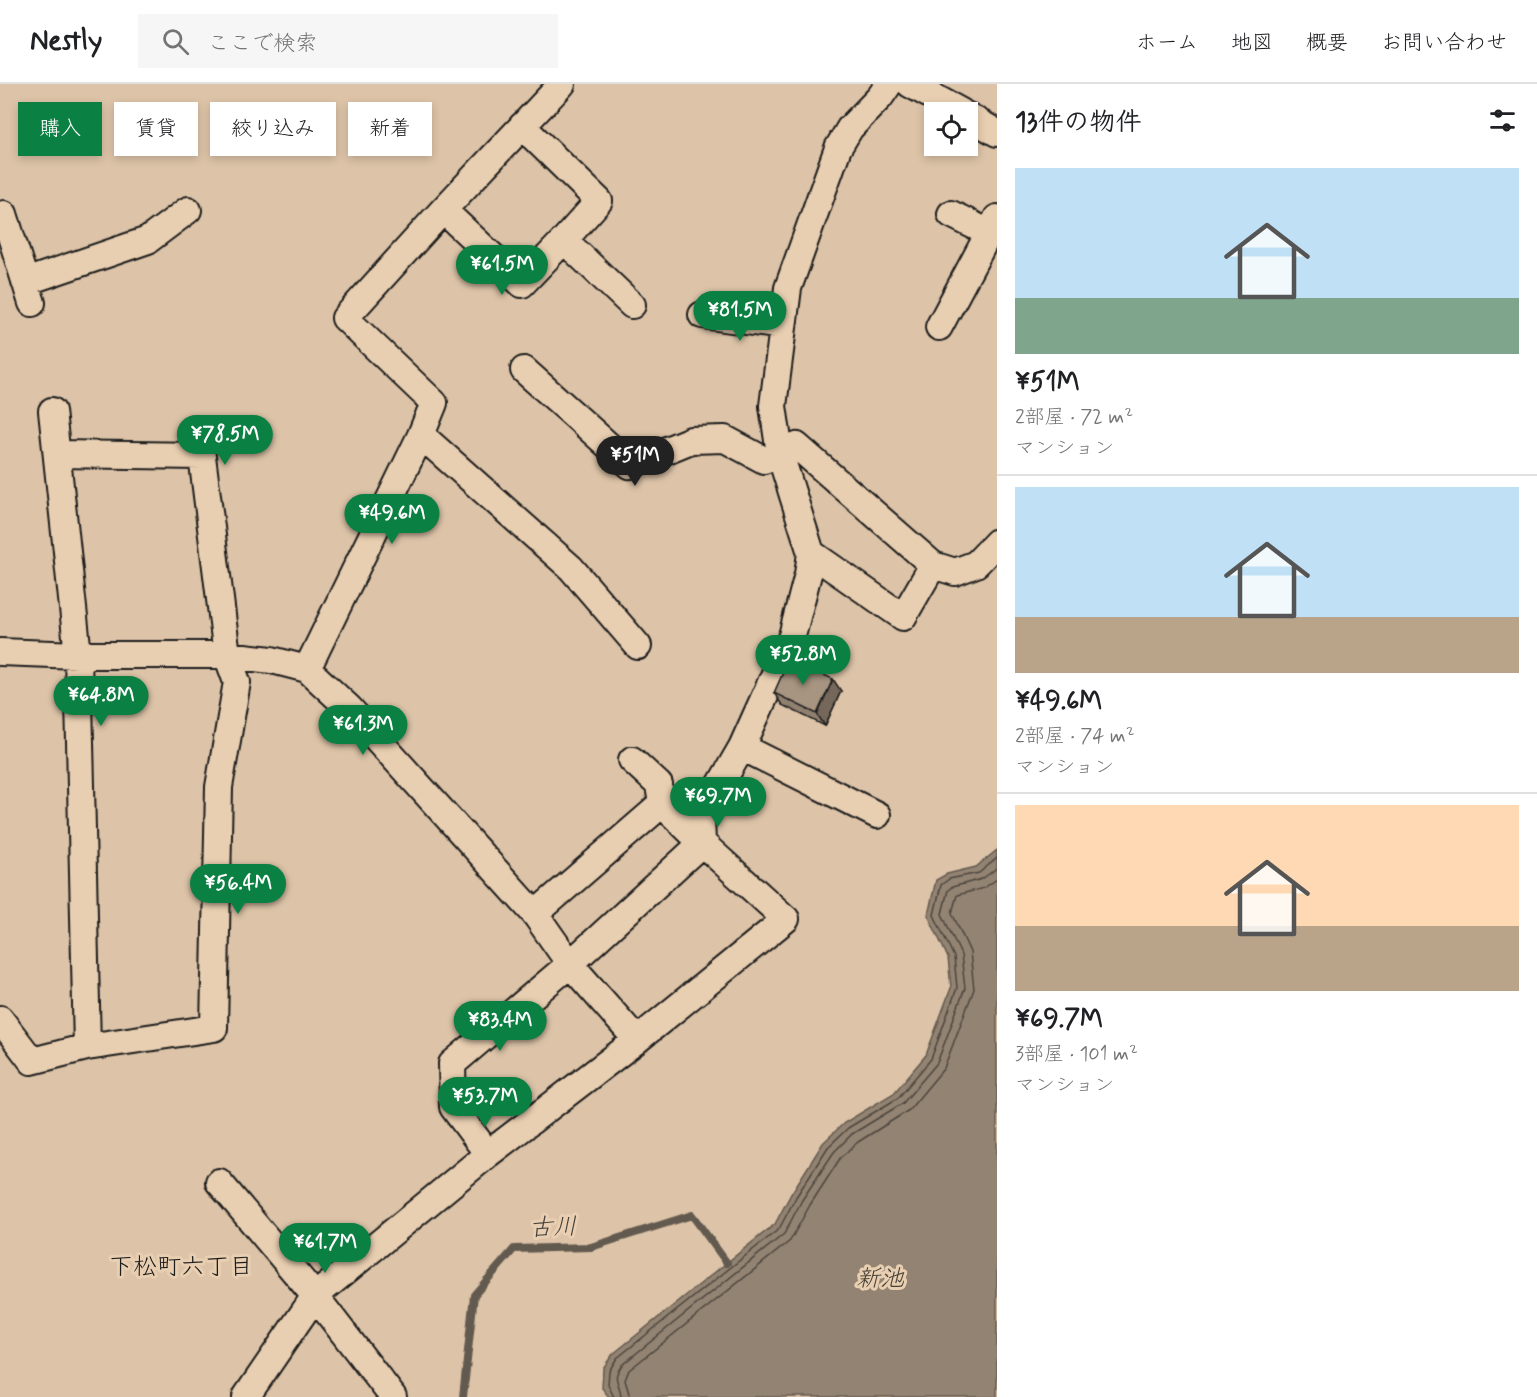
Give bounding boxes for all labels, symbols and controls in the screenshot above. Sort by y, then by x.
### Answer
search box [138,14,558,68]
text: Nestly [30,23,102,60]
icon: search [159,25,192,58]
text: ホーム [1136,29,1198,57]
text: 地図 [1231,29,1273,57]
text: 概要 [1306,29,1348,57]
text: お問い合わせ [1381,29,1507,57]
text: ここで検索 [207,30,317,58]
chip: 購入 [18,102,102,156]
chip: 賃貸 [114,102,198,156]
chip: 絞り込み [210,102,336,156]
chip: 新着 [348,102,432,156]
map controls [924,102,978,156]
button: locate [924,102,978,156]
icon: filters [1486,104,1519,137]
text: 13件の物件 [1015,106,1142,140]
icon: home [1213,207,1321,315]
pin: ¥61.5M [453,245,551,296]
text: ¥61.5M [470,251,534,278]
pin: ¥81.5M [691,291,789,342]
text: ¥81.5M [707,297,773,324]
text: ¥51M [1015,366,1080,400]
text: 2部屋 · 72 m² [1015,404,1133,431]
pin: ¥78.5M [176,415,274,466]
text: ¥78.5M [191,421,259,448]
text: マンション [1015,435,1114,462]
pin: ¥51M [599,436,671,487]
text: ¥51M [610,442,660,469]
pin: ¥49.6M [343,494,441,545]
text: ¥49.6M [358,500,426,527]
icon: home [1213,526,1321,634]
pin: ¥52.8M [754,635,852,686]
text: ¥52.8M [769,641,837,668]
pin: ¥64.8M [52,676,150,727]
text: ¥64.8M [68,682,134,709]
text: ¥49.6M [1015,685,1102,719]
pin: ¥61.3M [314,705,412,756]
text: ¥61.3M [332,711,394,738]
text: 2部屋 · 74 m² [1015,723,1135,750]
text: マンション [1015,754,1114,781]
pin: ¥69.7M [669,777,767,828]
text: ¥69.7M [684,783,752,810]
icon: home [1213,844,1321,952]
pin: ¥56.4M [189,864,287,915]
text: ¥56.4M [204,870,272,897]
pin: ¥83.4M [451,1001,549,1052]
text: ¥69.7M [1015,1003,1103,1037]
text: ¥83.4M [468,1007,532,1034]
text: 3部屋 · 101 m² [1015,1041,1138,1068]
text: マンション [1015,1072,1114,1099]
pin: ¥53.7M [436,1077,534,1128]
text: ¥53.7M [452,1083,518,1110]
water label: 古川 [528,1212,578,1244]
pin: ¥61.7M [276,1223,374,1274]
text: ¥61.7M [293,1229,357,1256]
district label: 下松町六丁目 [109,1252,253,1283]
water label: 新池 [856,1264,905,1295]

